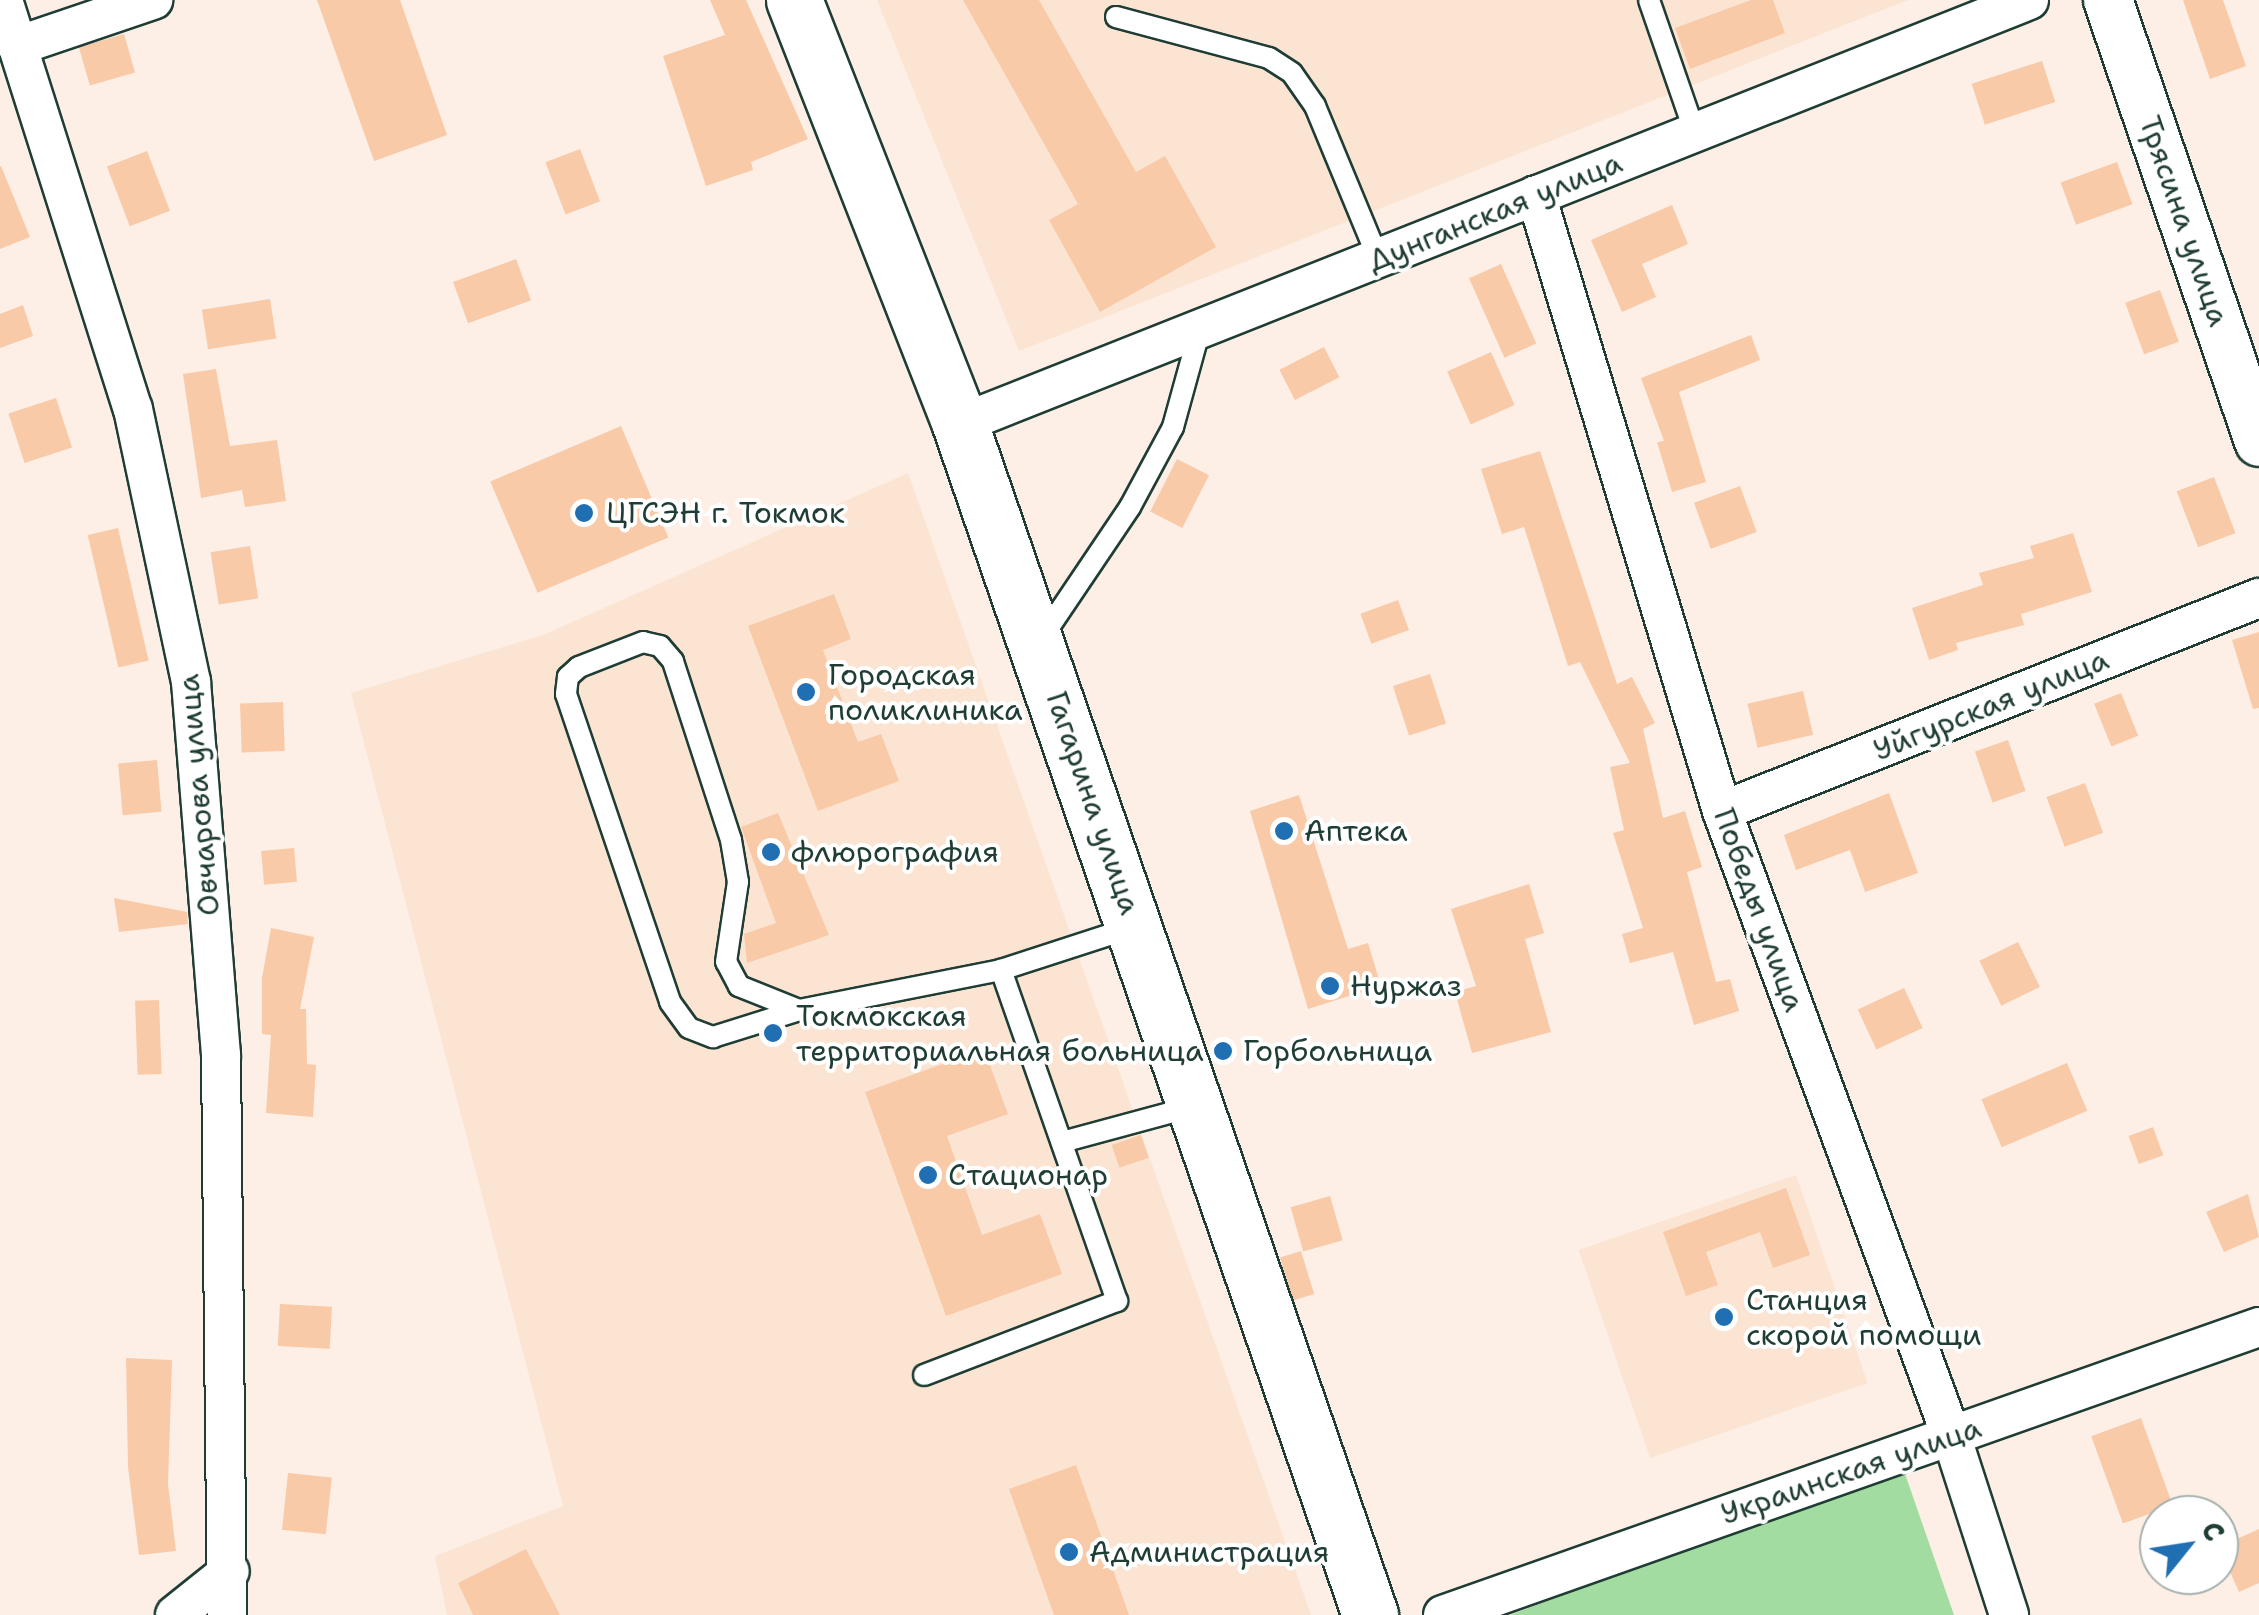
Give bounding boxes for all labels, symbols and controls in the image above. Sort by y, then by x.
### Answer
street label: Трясина улица [2131,111,2237,331]
street label: Дунганская улица [1363,145,1627,279]
place label: ЦГСЭН г. Токмок [606,495,845,531]
marker: ЦГСЭН г. Токмок [571,500,597,526]
street label: Уйгурская улица [1868,641,2114,769]
place label: Городская поликлиника [828,657,1023,728]
street label: Овчарова улица [170,673,228,917]
marker: Городская поликлиника [793,679,819,705]
street label: Гагарина улица [1038,687,1148,919]
street label: Победы улица [1706,804,1812,1016]
place label: Аптека [1304,813,1408,849]
marker: Аптека [1273,820,1295,842]
place label: флюрография [791,834,999,870]
marker: флюрография [760,841,782,863]
place label: Нуржаз [1350,968,1462,1004]
marker: Нуржаз [1319,975,1341,997]
place label: Токмокская территориальная больница [796,998,1204,1068]
marker: Токмокская территориальная больница [760,1020,786,1046]
place label: Горбольница [1243,1033,1432,1069]
marker: Горбольница [1212,1040,1234,1062]
place label: Cтационар [948,1157,1108,1193]
marker: Cтационар [917,1164,939,1186]
place label: Станция скорой помощи [1746,1282,1982,1352]
marker: Станция скорой помощи [1711,1304,1737,1330]
street label: Украинская улица [1716,1410,1986,1532]
north arrow [2139,1495,2239,1595]
text: С [2192,1514,2234,1548]
place label: Администрация [1089,1534,1329,1570]
marker: Администрация [1058,1541,1080,1563]

